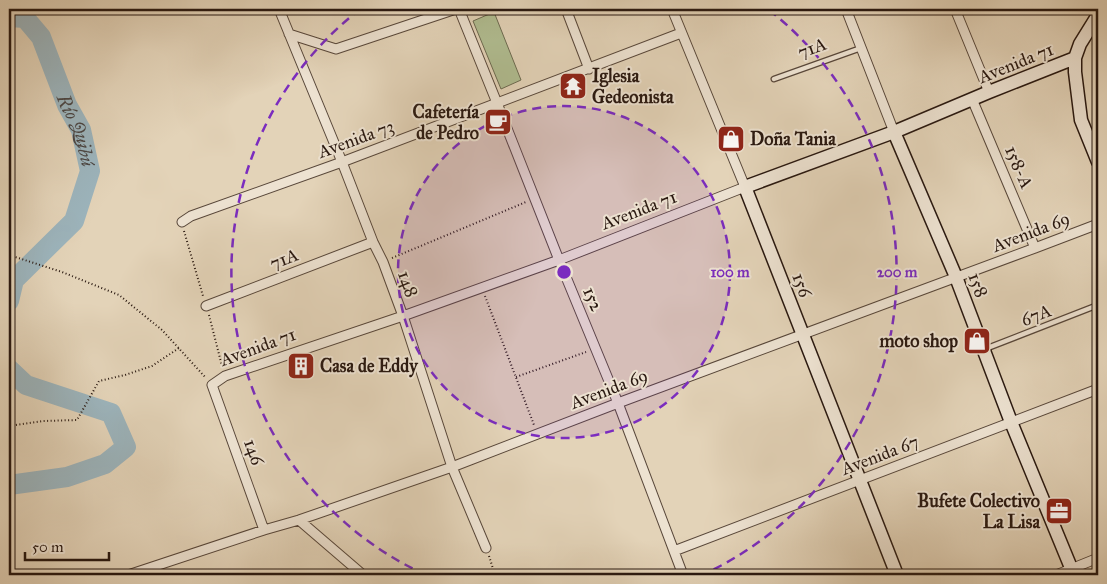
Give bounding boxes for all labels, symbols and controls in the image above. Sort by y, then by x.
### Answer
street label: 71A [795,33,829,63]
street label: Avenida 71 [974,38,1057,88]
place label: Iglesia Gedeonista [592,65,674,108]
temple icon: Iglesia Gedeonista [558,71,588,101]
water label: Río Quibú [51,90,100,170]
place label: Cafetería de Pedro [413,101,479,144]
cafe icon: Cafetería de Pedro [483,107,513,137]
street label: Avenida 73 [314,115,397,163]
shop icon: Doña Tania [716,124,746,154]
place label: Doña Tania [750,128,836,150]
street label: 158-A [1000,142,1038,192]
street label: Avenida 71 [597,186,680,235]
street label: Avenida 69 [988,207,1073,257]
street label: 71A [267,244,301,274]
centre of rings [555,263,573,281]
text: 100 m [710,263,750,281]
text: 200 m [877,263,918,281]
street label: 148 [393,268,423,300]
street label: 158 [963,269,993,301]
street label: 156 [787,270,817,301]
street label: 152 [578,284,608,315]
street label: 67A [1018,299,1054,331]
street label: Avenida 71 [216,323,299,371]
shop icon: moto shop [962,326,992,356]
place label: moto shop [879,330,958,353]
building icon: Casa de Eddy [286,351,316,381]
place label: Casa de Eddy [320,355,419,378]
street label: Avenida 69 [566,364,651,414]
street label: Avenida 67 [837,430,922,480]
street label: 146 [239,436,269,469]
place label: Bufete Colectivo La Lisa [917,490,1040,533]
office icon: Bufete Colectivo La Lisa [1044,496,1074,526]
scale bar [25,529,109,561]
text: 50 m [32,538,64,556]

